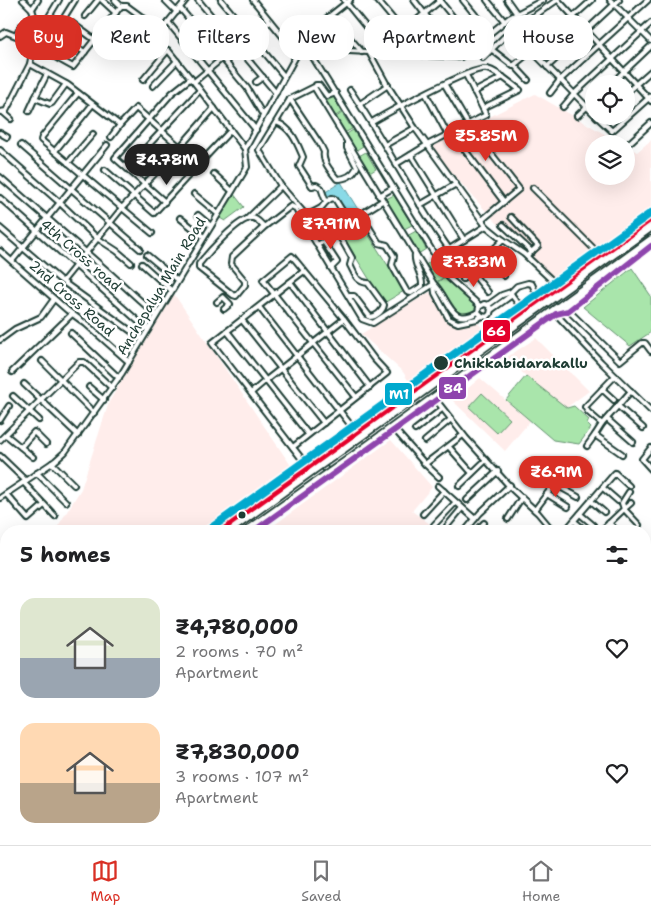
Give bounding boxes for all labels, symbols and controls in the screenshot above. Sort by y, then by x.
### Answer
chip: Buy [15,15,82,60]
chip: Rent [92,15,169,60]
chip: Filters [179,15,269,60]
chip: New [279,15,354,60]
chip: Apartment [364,15,494,60]
chip: House [504,15,593,60]
map controls [585,75,635,185]
button: locate [585,75,635,125]
pin: ₹5.85M [445,120,527,162]
text: ₹5.85M [455,125,517,146]
button: layers [585,135,635,185]
pin: ₹4.78M [126,144,208,186]
text: ₹4.78M [135,149,199,170]
pin: ₹7.91M [290,208,372,250]
text: ₹7.91M [302,213,360,234]
street label: Anchepalya Main Road [113,214,209,358]
street label: 4th Cross road [37,215,125,295]
pin: ₹7.83M [433,246,515,288]
text: ₹7.83M [442,251,506,272]
street label: 2nd Cross Road [26,256,118,340]
line badge: 66 [482,319,511,343]
text: 66 [486,322,506,340]
marker: Chikkabidarakallu [432,354,450,372]
place label: Chikkabidarakallu [454,354,588,372]
line badge: 84 [438,376,467,400]
text: 84 [443,379,463,397]
line badge: M1 [384,382,413,406]
text: M1 [389,385,409,403]
pin: ₹6.9M [521,456,591,498]
text: ₹6.9M [530,461,582,482]
unlabelled marker [237,510,247,520]
text: 5 homes [20,541,111,569]
icon: filters [603,541,631,569]
text: ₹4,780,000 [175,613,299,641]
icon: home [60,618,120,678]
icon: heart [603,634,631,662]
text: 2 rooms · 70 m² [175,641,303,662]
text: Apartment [175,662,258,683]
text: ₹7,830,000 [175,738,300,766]
icon: home [60,743,120,803]
icon: heart [603,759,631,787]
text: 3 rooms · 107 m² [175,766,309,787]
text: Apartment [175,787,258,808]
tab: Map [90,857,120,905]
tab: Saved [301,857,341,905]
tab: Home [522,857,561,905]

